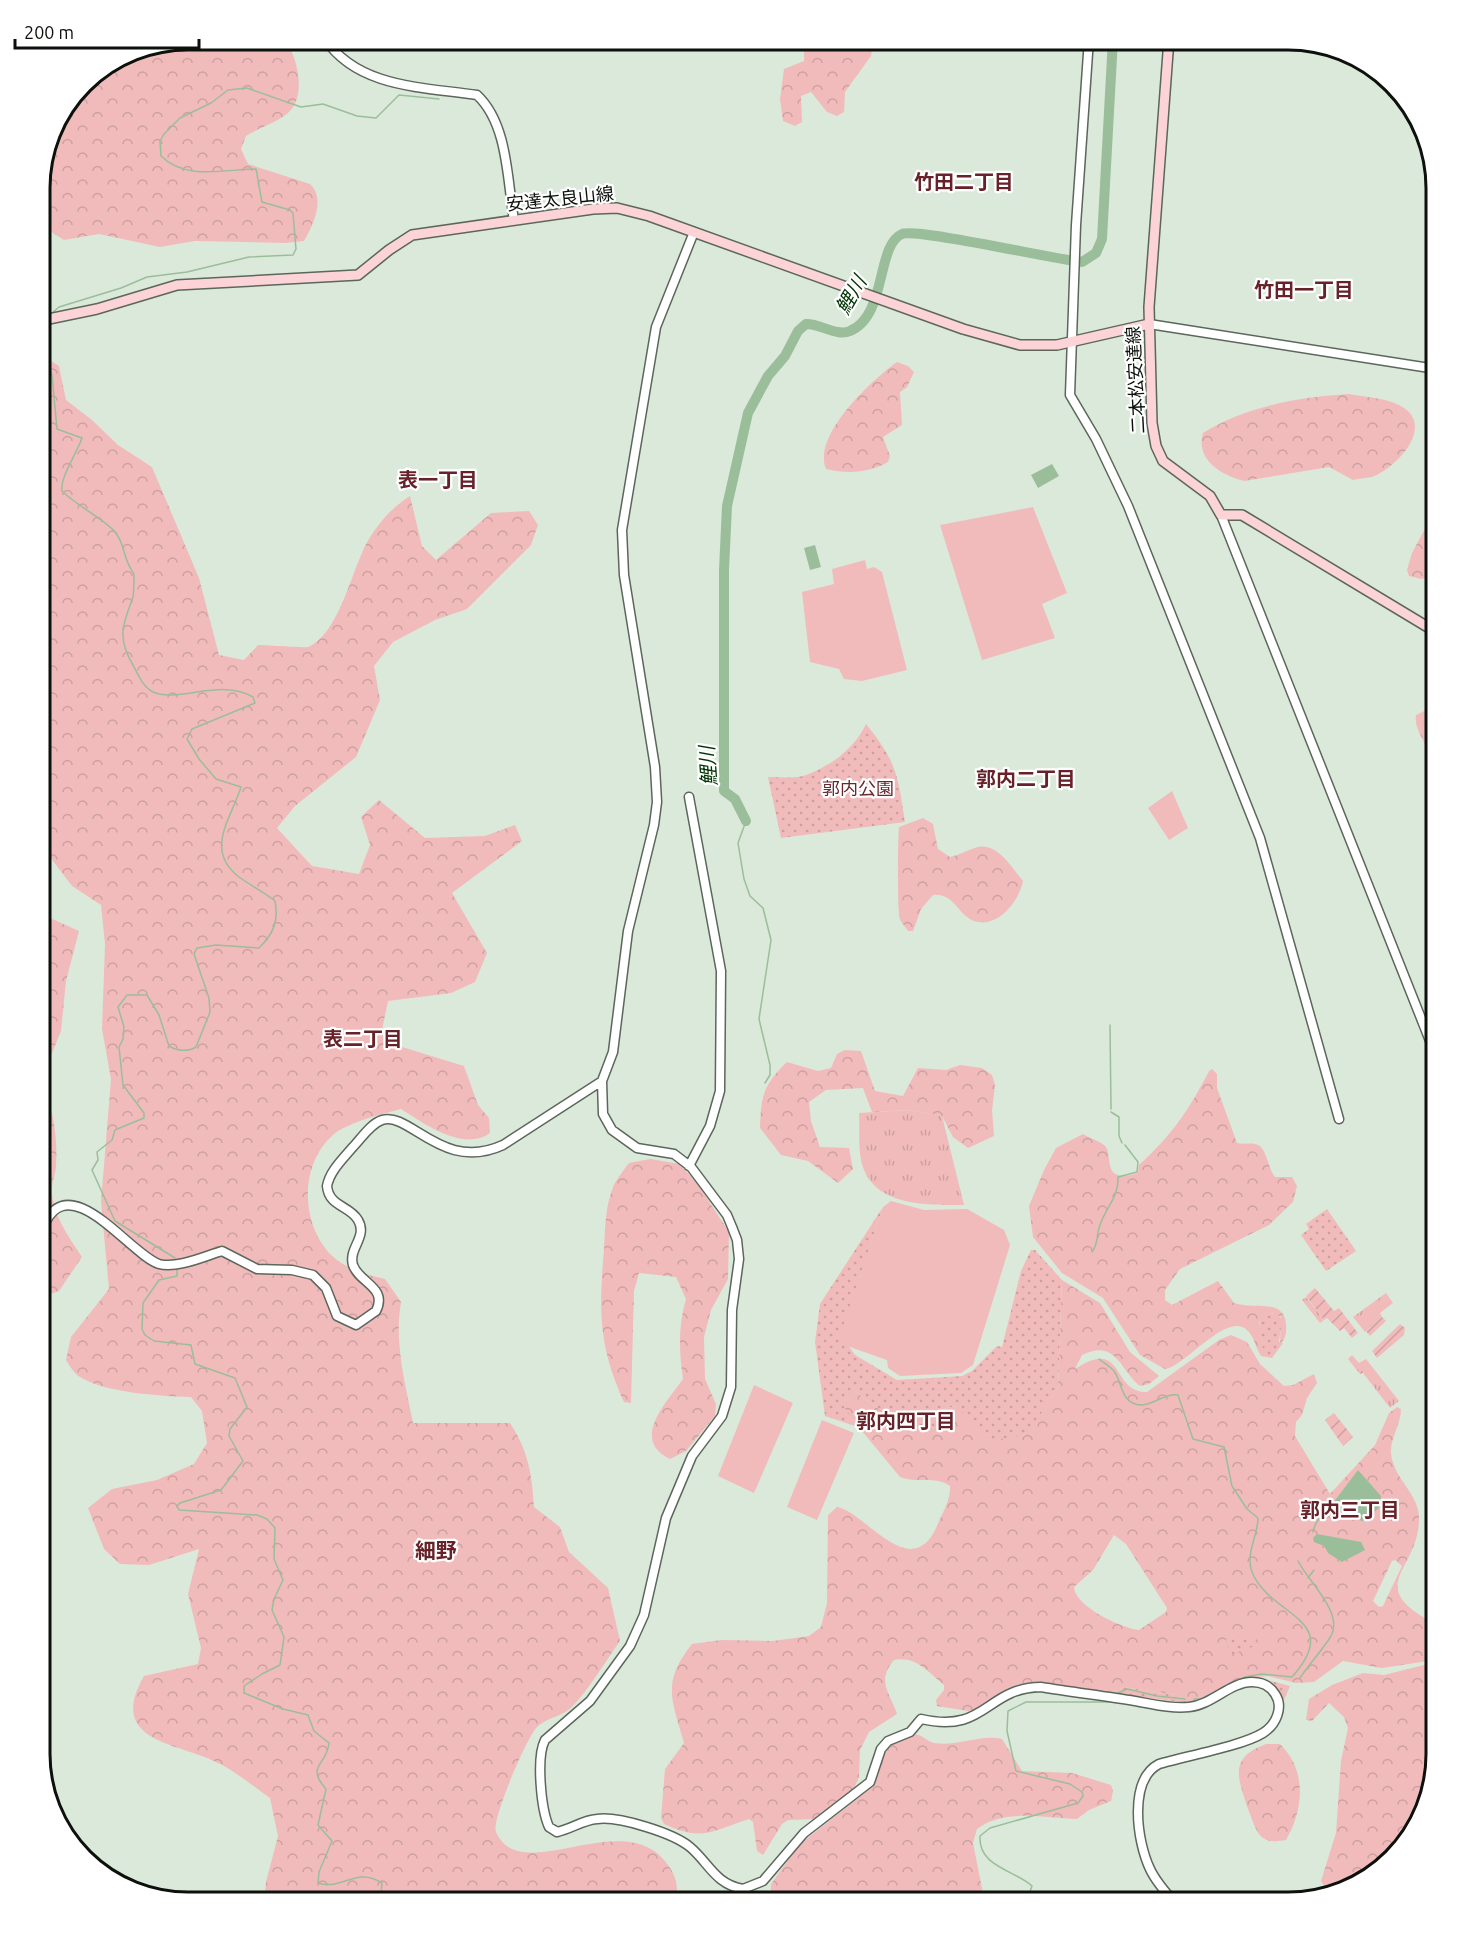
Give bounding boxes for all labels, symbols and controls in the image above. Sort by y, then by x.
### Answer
scale bar [15,12,200,50]
text: 200 m [24,22,74,42]
district label: 竹田二丁目 [914,170,1014,193]
street label: 安達太良山線 [505,182,615,214]
water label: 鯉川 [831,270,872,318]
district label: 竹田一丁目 [1254,278,1354,301]
street label: 二本松安達線 [1122,326,1148,435]
district label: 表一丁目 [398,468,478,491]
water label: 鯉川 [694,743,720,787]
district label: 郭内二丁目 [976,767,1076,790]
park label: 郭内公園 [822,778,894,798]
district label: 表二丁目 [323,1027,403,1050]
district label: 郭内四丁目 [856,1409,956,1432]
district label: 郭内三丁目 [1300,1498,1400,1521]
district label: 細野 [415,1538,457,1562]

